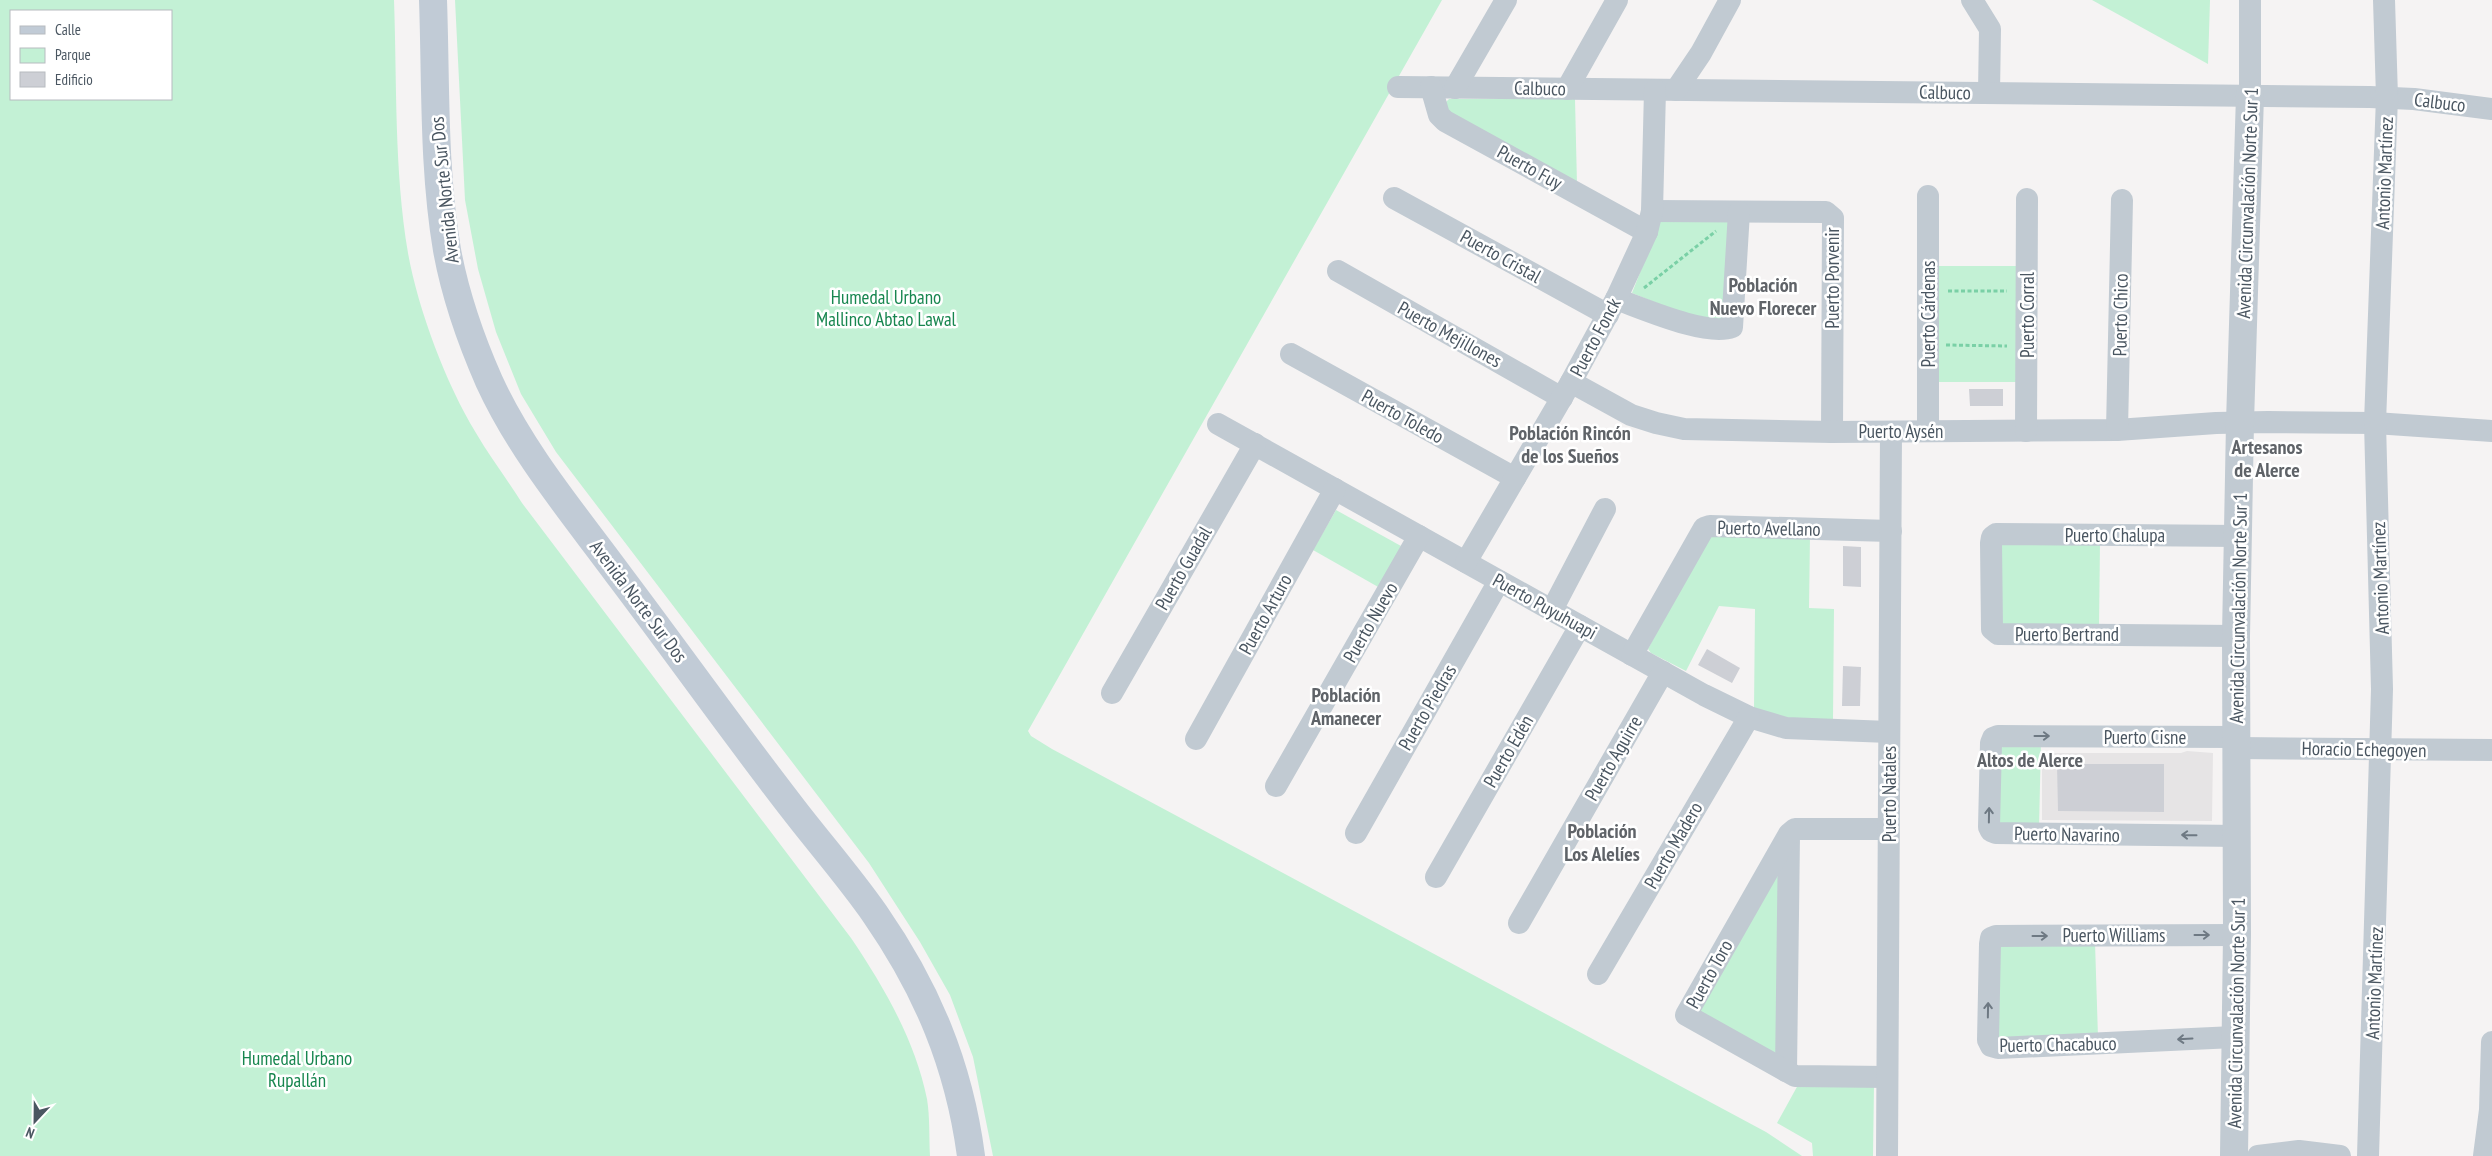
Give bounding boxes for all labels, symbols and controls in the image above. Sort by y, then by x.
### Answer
legend [10,10,172,100]
text: Calle [55,20,81,39]
text: Parque [55,45,91,64]
text: Edificio [55,70,93,89]
street label: Calbuco [1514,76,1566,100]
street label: Calbuco [1919,80,1971,104]
street label: Avenida Circunvalación Norte Sur 1 [2231,87,2263,319]
street label: Calbuco [2413,87,2467,117]
street label: Avenida Norte Sur Dos [424,116,464,264]
street label: Antonio Martínez [2370,116,2398,230]
street label: Puerto Fuy [1493,139,1567,195]
street label: Puerto Cristal [1456,224,1546,288]
street label: Puerto Porvenir [1820,226,1844,329]
street label: Puerto Cárdenas [1916,260,1940,368]
street label: Puerto Corral [2015,271,2039,358]
district label: Población Nuevo Florecer [1710,272,1816,321]
street label: Puerto Chico [2107,273,2133,357]
park label: Humedal Urbano Mallinco Abtao Lawal [816,285,957,331]
street label: Puerto Fonck [1564,293,1626,380]
street label: Puerto Mejillones [1394,296,1506,372]
street label: Puerto Toledo [1358,384,1448,448]
street label: Puerto Aysén [1859,419,1943,443]
district label: Población Rincón de los Sueños [1509,420,1631,469]
district label: Artesanos de Alerce [2231,434,2302,483]
street label: Avenida Circunvalación Norte Sur 1 [2224,492,2252,724]
street label: Puerto Avellano [1717,515,1821,541]
street label: Puerto Guadal [1149,521,1217,614]
street label: Antonio Martínez [2366,521,2394,635]
street label: Puerto Chalupa [2065,523,2165,547]
street label: Avenida Norte Sur Dos [585,535,693,667]
street label: Puerto Puyuhuapi [1489,568,1601,644]
street label: Puerto Arturo [1233,570,1297,658]
street label: Puerto Nuevo [1337,578,1403,666]
street label: Puerto Bertrand [2015,622,2119,646]
street label: Puerto Piedras [1393,660,1461,754]
district label: Población Amanecer [1310,682,1381,731]
street label: Puerto Edén [1478,710,1538,792]
street label: Puerto Aguirre [1579,711,1647,805]
street label: Puerto Cisne [2104,725,2186,749]
one-way arrow [2033,731,2049,741]
street label: Horacio Echegoyen [2301,736,2427,762]
street label: Puerto Natales [1877,746,1901,842]
district label: Altos de Alerce [1976,747,2083,773]
street label: Puerto Madero [1639,797,1707,893]
one-way arrow [1984,807,1994,824]
district label: Población Los Alelíes [1564,818,1640,867]
street label: Puerto Navarino [2014,821,2120,847]
one-way arrow [2181,830,2198,840]
street label: Avenida Circunvalación Norte Sur 1 [2222,897,2250,1129]
street label: Puerto Williams [2062,923,2166,947]
street label: Antonio Martínez [2360,926,2388,1040]
one-way arrow [2194,930,2210,940]
one-way arrow [2031,931,2047,941]
street label: Puerto Toro [1680,935,1738,1013]
one-way arrow [1984,1002,1993,1018]
street label: Puerto Chacabuco [1999,1031,2117,1057]
one-way arrow [2178,1035,2194,1044]
park label: Humedal Urbano Rupallán [242,1046,352,1092]
north arrow [10,1096,60,1146]
text: N [23,1123,37,1143]

